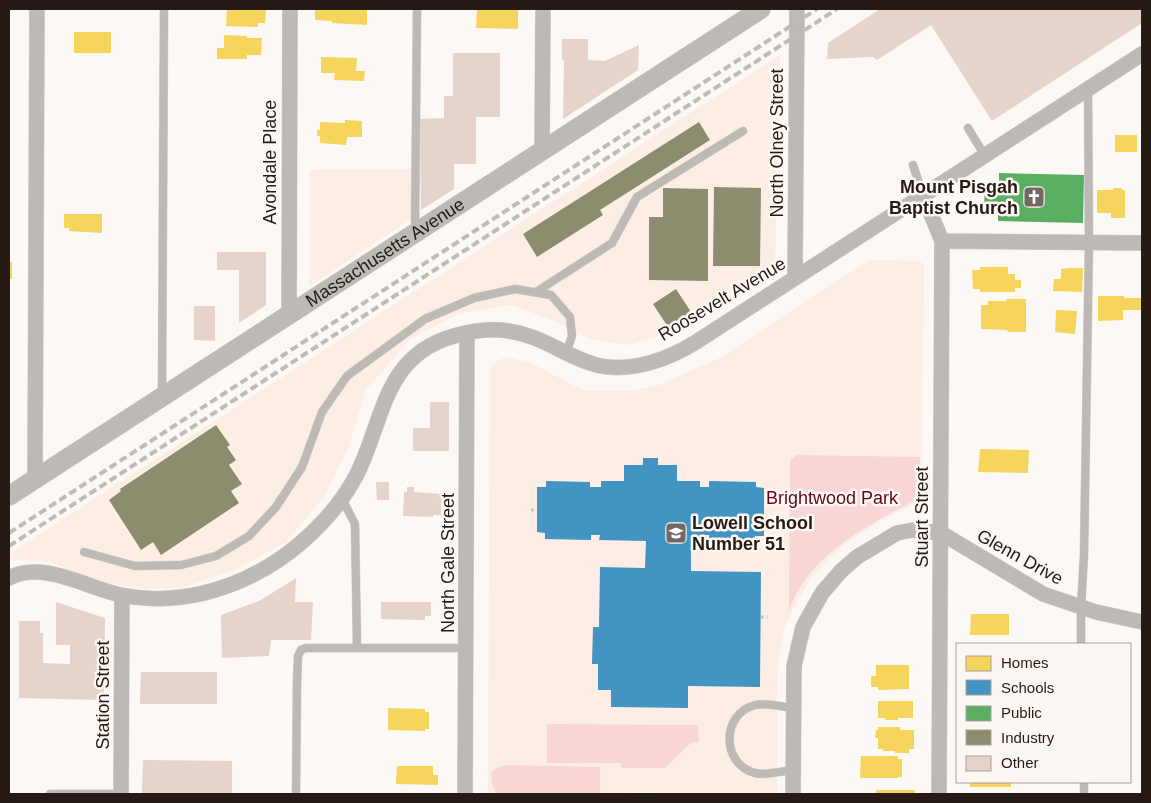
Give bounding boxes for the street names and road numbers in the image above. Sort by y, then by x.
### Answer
street label: North Olney Street [767,68,787,218]
street label: Avondale Place [260,100,280,224]
street label: Massachusetts Avenue [302,194,468,311]
street label: Roosevelt Avenue [655,253,789,345]
street label: Stuart Street [912,466,932,568]
street label: North Gale Street [438,493,458,633]
street label: Glenn Drive [974,525,1066,589]
street label: Station Street [93,640,113,750]

